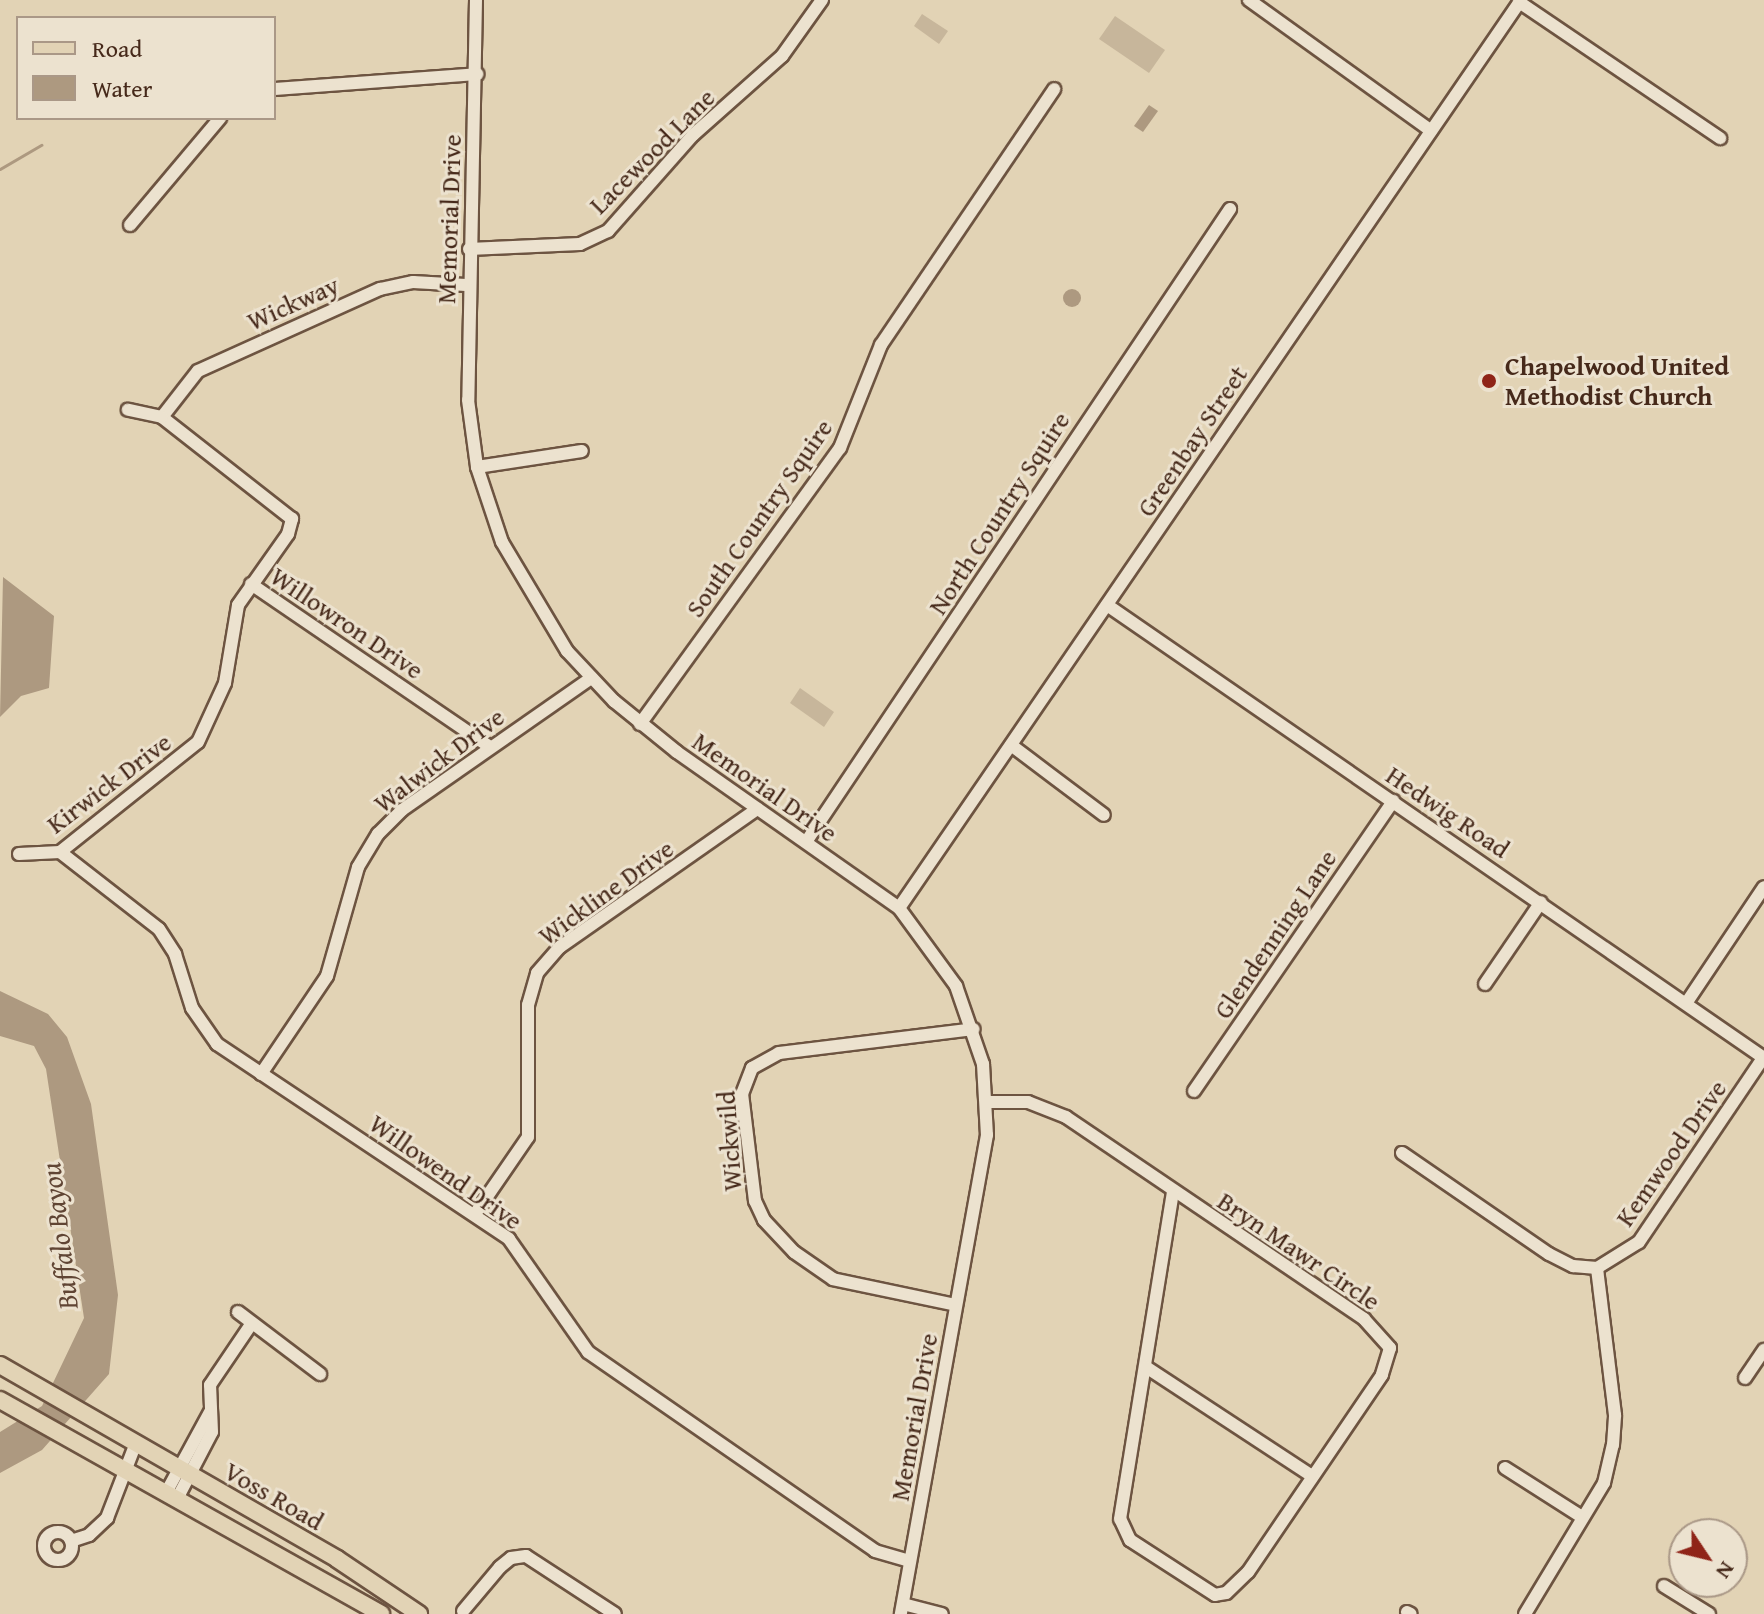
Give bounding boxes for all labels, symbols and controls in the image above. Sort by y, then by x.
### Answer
legend [16,16,276,120]
text: Road [92,31,142,66]
text: Water [92,71,152,106]
street label: Lacewood Lane [583,82,721,220]
street label: Memorial Drive [430,134,468,304]
street label: Wickway [242,269,344,337]
place label: Chapelwood United Methodist Church [1505,350,1729,412]
street label: Greenbay Street [1130,360,1254,522]
marker: Chapelwood United Methodist Church [1480,372,1498,390]
street label: North Country Squire [922,406,1076,620]
street label: South Country Squire [679,413,839,623]
street label: Willowron Drive [265,560,429,686]
street label: Walwick Drive [368,701,510,819]
street label: Kirwick Drive [41,726,177,840]
street label: Memorial Drive [687,726,843,848]
street label: Hedwig Road [1380,759,1516,865]
street label: Wickline Drive [532,833,680,951]
street label: Glendenning Lane [1207,844,1343,1024]
street label: Kemwood Drive [1609,1074,1733,1232]
street label: Wickwild [710,1090,748,1192]
street label: Willowend Drive [364,1108,528,1236]
water label: Buffalo Bayou [33,1160,85,1312]
street label: Bryn Mawr Circle [1212,1185,1386,1317]
street label: Memorial Drive [884,1331,944,1503]
street label: Voss Road [219,1455,329,1537]
north arrow [1668,1518,1748,1598]
text: N [1709,1555,1743,1586]

